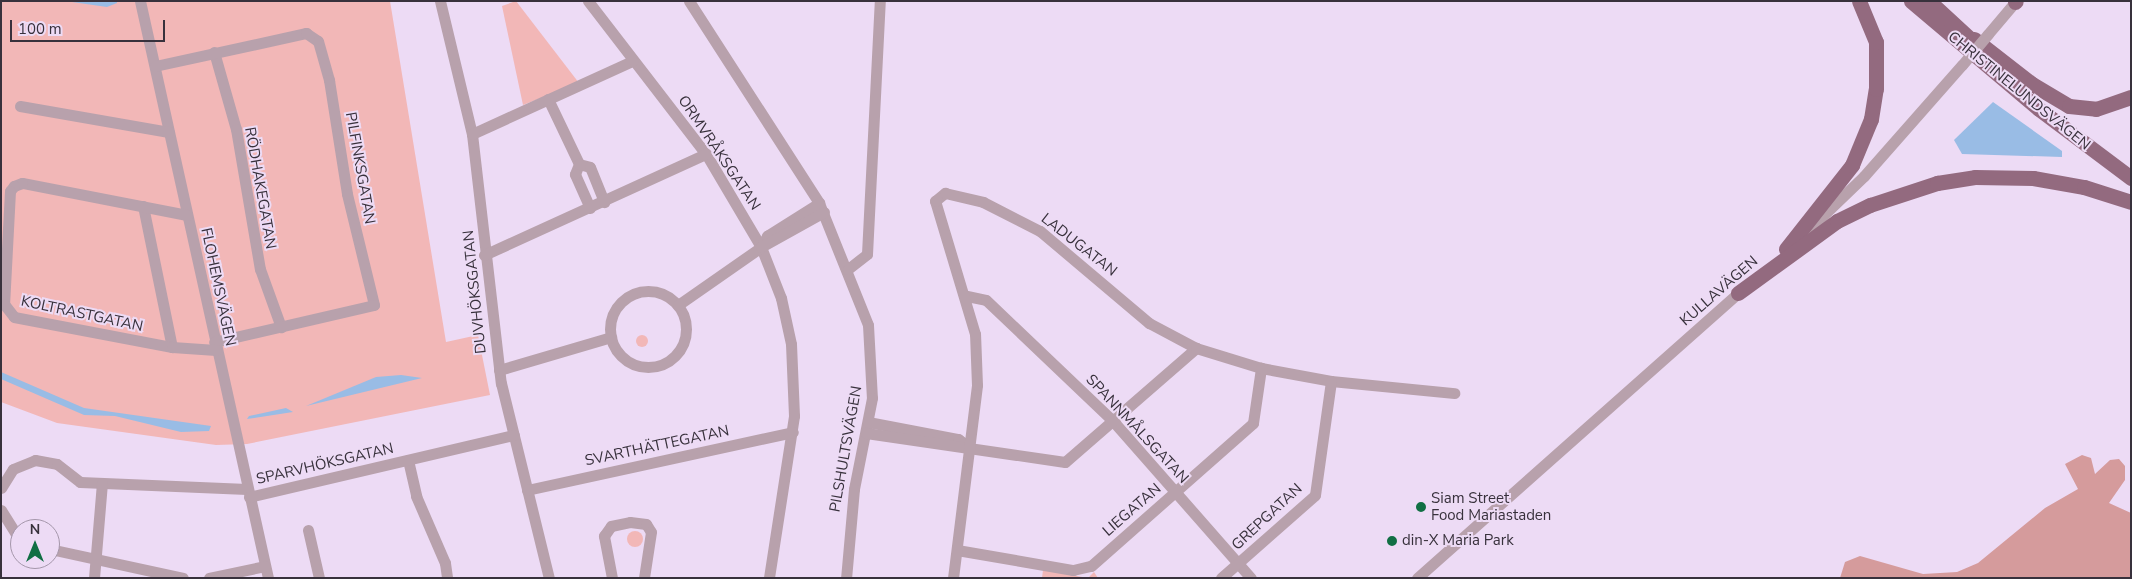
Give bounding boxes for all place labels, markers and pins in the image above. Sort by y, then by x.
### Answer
place label: Siam Street Food Mariastaden [1431,489,1551,524]
marker: Siam Street Food Mariastaden [1415,501,1427,513]
place label: din-X Maria Park [1402,532,1514,550]
marker: din-X Maria Park [1386,535,1398,547]

